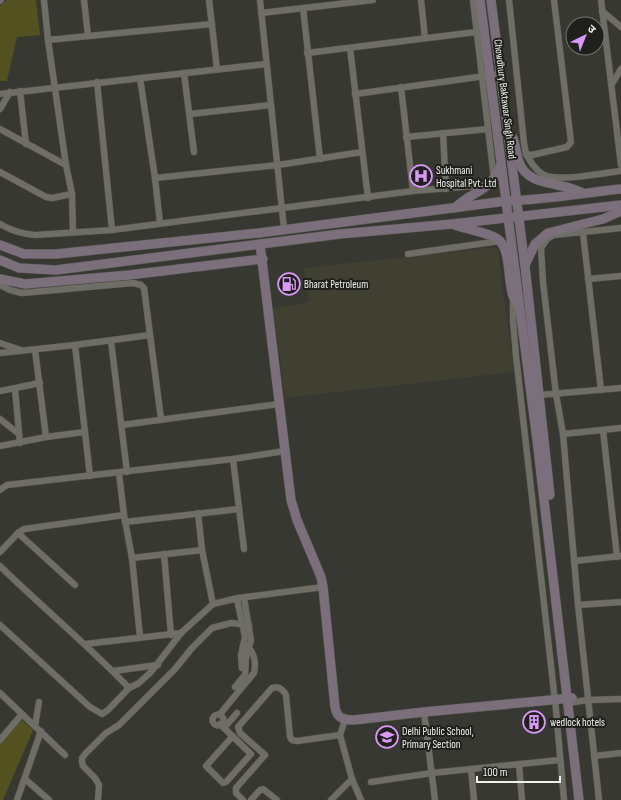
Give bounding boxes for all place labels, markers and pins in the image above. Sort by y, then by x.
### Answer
hospital icon: Sukhmani Hospital Pvt. Ltd [408,163,434,189]
place label: Sukhmani Hospital Pvt. Ltd [436,164,497,190]
fuel station icon: Bharat Petroleum [276,271,302,297]
place label: Bharat Petroleum [304,278,368,291]
building icon: wedlock hotels [521,709,547,735]
place label: wedlock hotels [550,716,605,729]
school or university icon: Delhi Public School, Primary Section [374,724,400,750]
place label: Delhi Public School, Primary Section [402,725,474,751]

